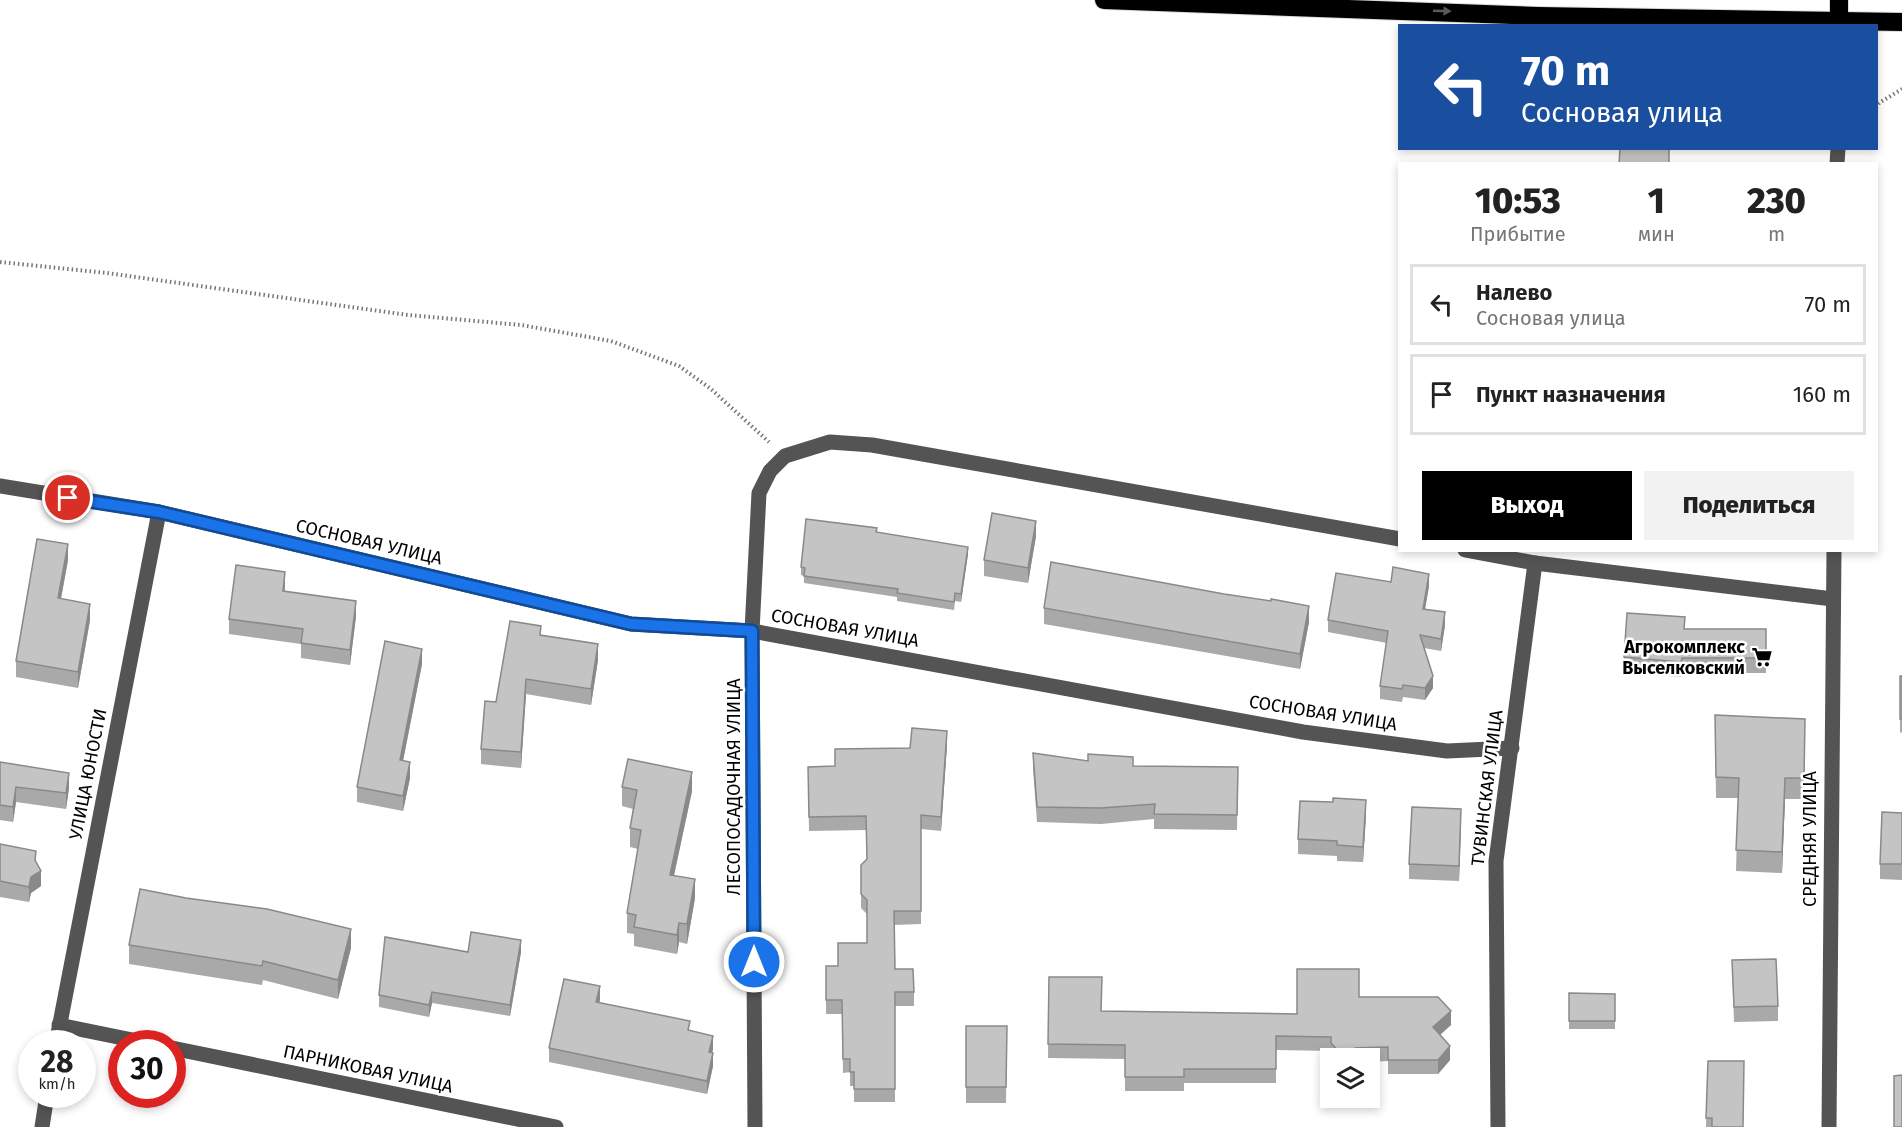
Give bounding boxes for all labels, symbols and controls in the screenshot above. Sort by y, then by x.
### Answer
one-way arrow [1432,7,1451,16]
text: 70 m [1521,46,1610,96]
icon: left [1422,48,1500,126]
text: Сосновая улица [1521,97,1723,129]
text: 10:53 [1475,179,1561,223]
text: 1 [1648,179,1665,223]
text: 230 [1747,179,1806,223]
text: Прибытие [1470,222,1566,246]
text: мин [1638,222,1675,246]
text: m [1768,222,1785,246]
text: Налево [1476,279,1552,306]
icon: left [1425,288,1458,321]
text: 70 m [1805,291,1851,318]
text: Сосновая улица [1476,306,1626,330]
icon: arrive [1425,378,1458,411]
text: Пункт назначения [1476,381,1666,408]
text: 160 m [1793,381,1851,408]
button: Выход [1422,471,1632,540]
button: Поделиться [1644,471,1854,540]
pin [42,472,93,523]
icon: arrive [51,481,84,514]
street label: СОСНОВАЯ УЛИЦА [294,514,445,570]
street label: СОСНОВАЯ УЛИЦА [769,604,921,652]
place label: Агрокомплекс Выселковский [1622,636,1745,679]
supermarket icon: Агрокомплекс Выселковский [1750,645,1774,669]
street label: ЛЕСОПОСАДОЧНАЯ УЛИЦА [723,678,745,895]
street label: СОСНОВАЯ УЛИЦА [1247,690,1399,736]
street label: УЛИЦА ЮНОСТИ [65,707,111,841]
street label: ТУВИНСКАЯ УЛИЦА [1467,708,1508,867]
street label: СРЕДНЯЯ УЛИЦА [1799,770,1821,907]
position arrow [722,930,786,994]
speed limit sign: 30 [108,1030,186,1108]
street label: ПАРНИКОВАЯ УЛИЦА [281,1040,455,1098]
text: 28 [41,1044,73,1080]
map controls [1320,1048,1380,1108]
button: layers [1320,1048,1380,1108]
text: km/h [38,1075,76,1093]

